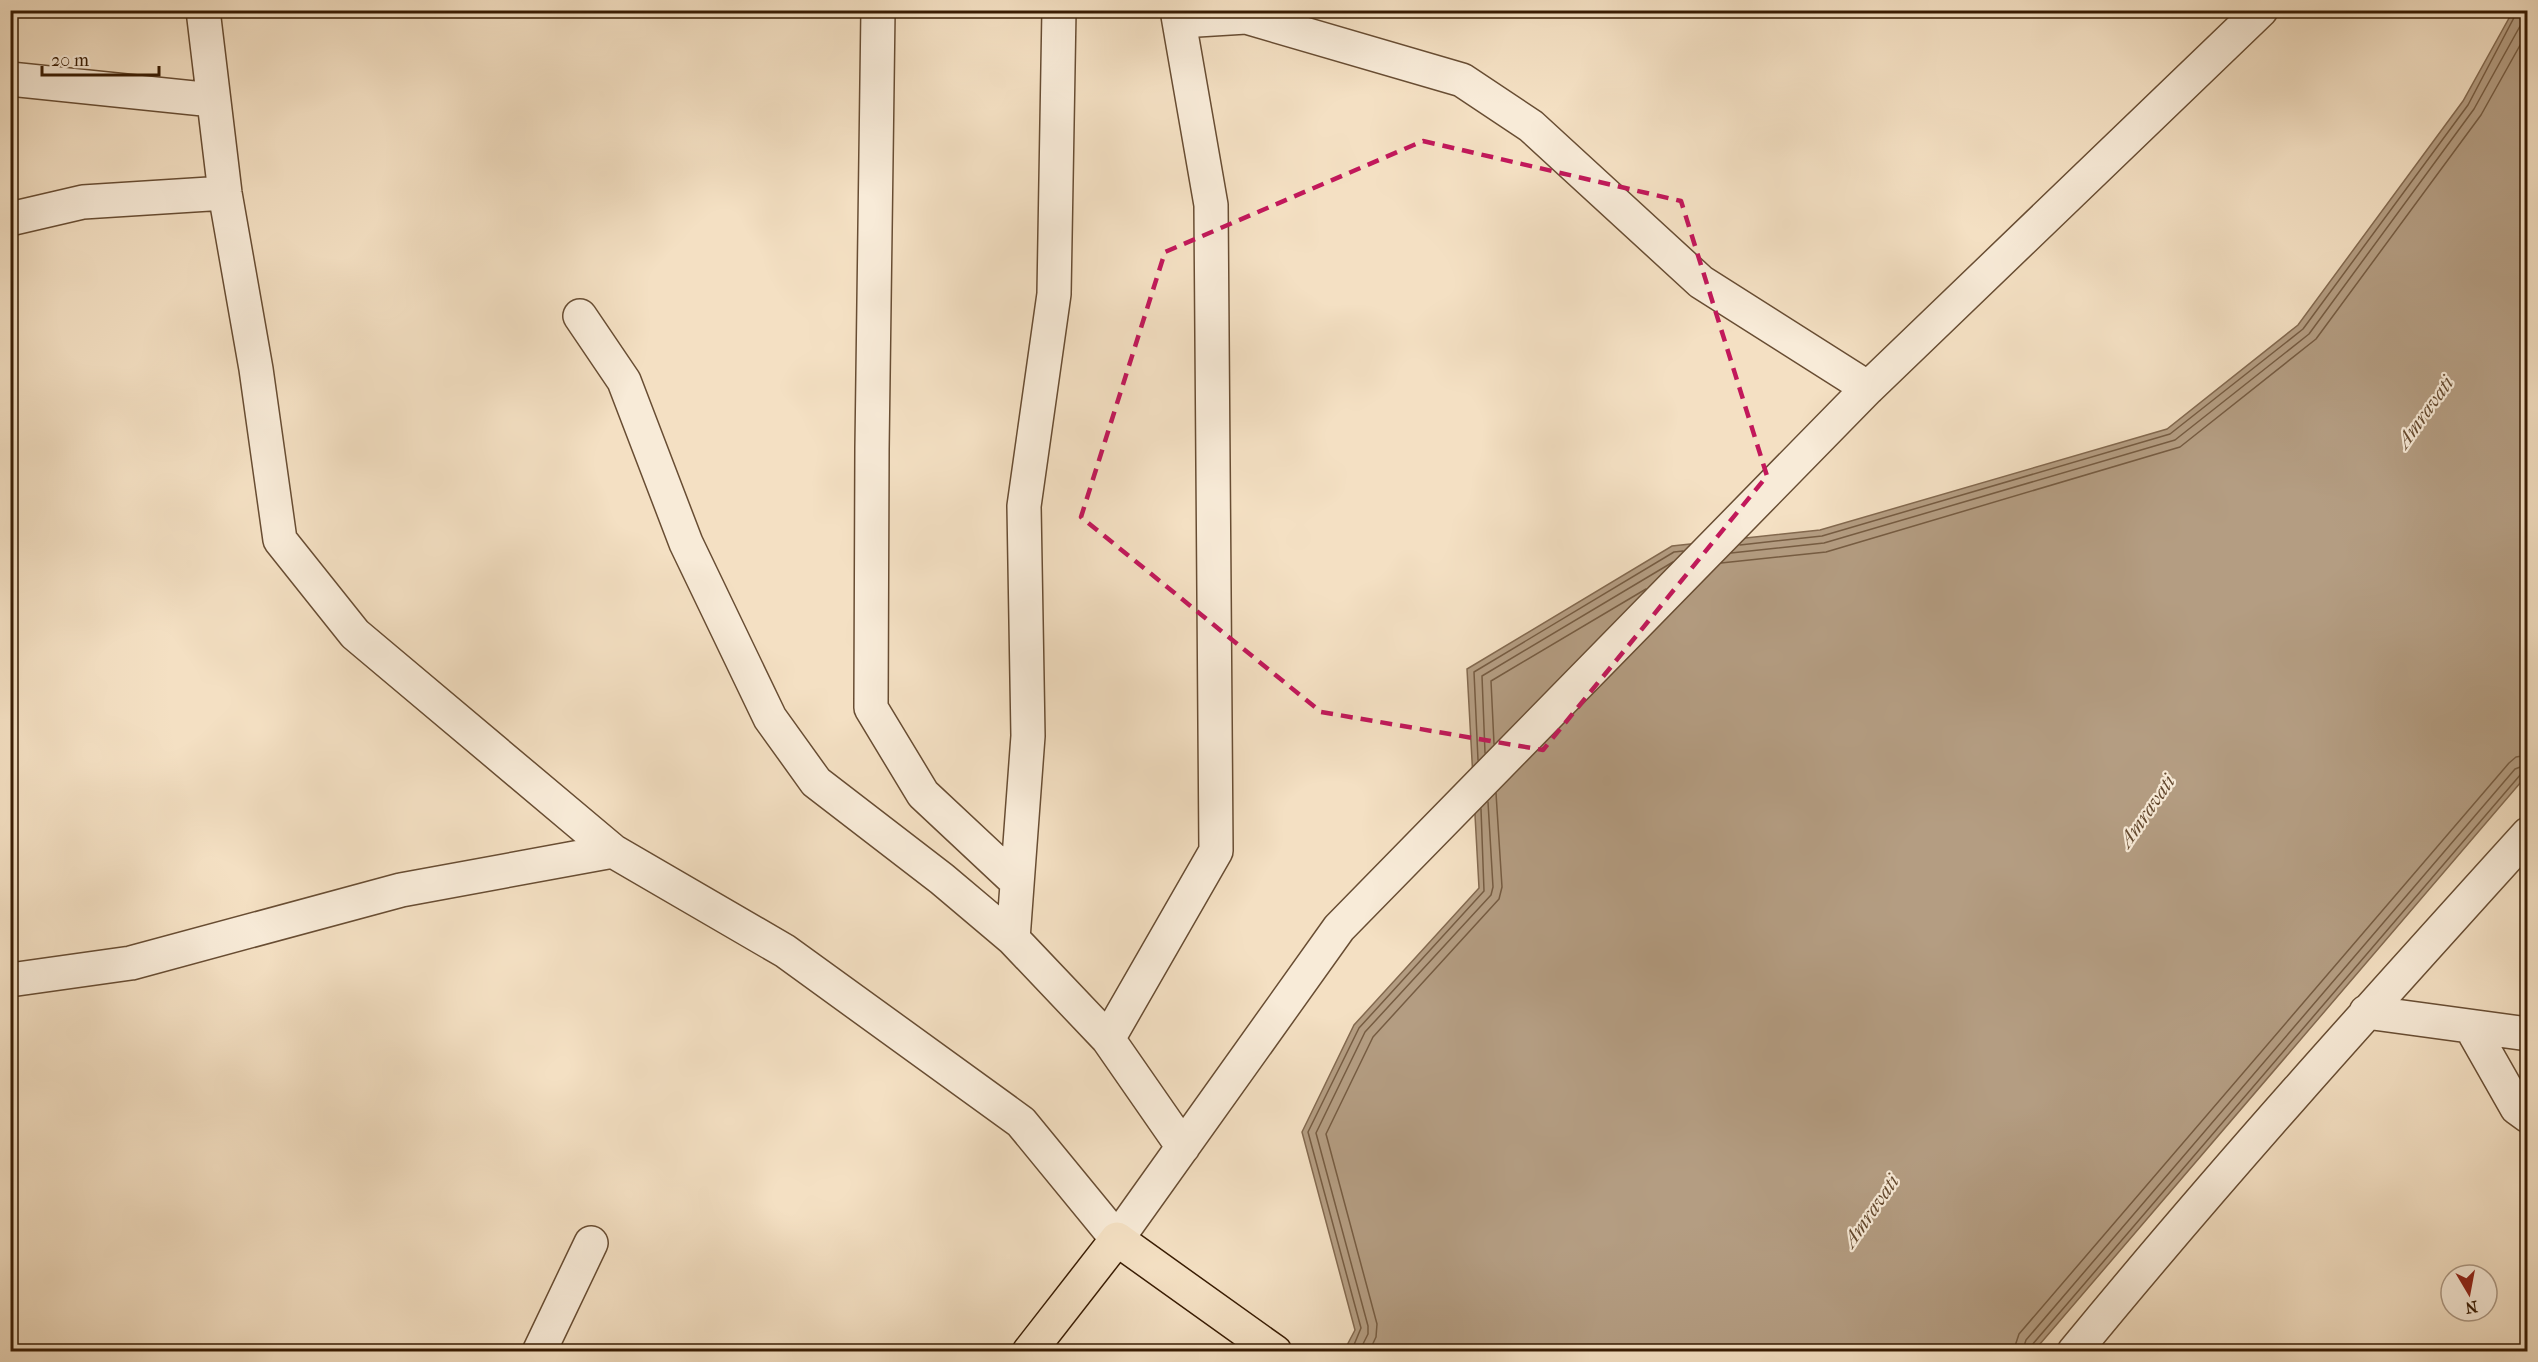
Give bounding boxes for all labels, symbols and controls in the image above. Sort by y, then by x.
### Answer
scale bar [42,39,159,77]
text: 20 m [51,50,89,71]
water label: Amravati [2390,371,2459,454]
water label: Amravati [2112,770,2181,854]
water label: Amravati [1836,1170,1905,1254]
north arrow [2439,1263,2499,1323]
text: N [2463,1297,2479,1318]

